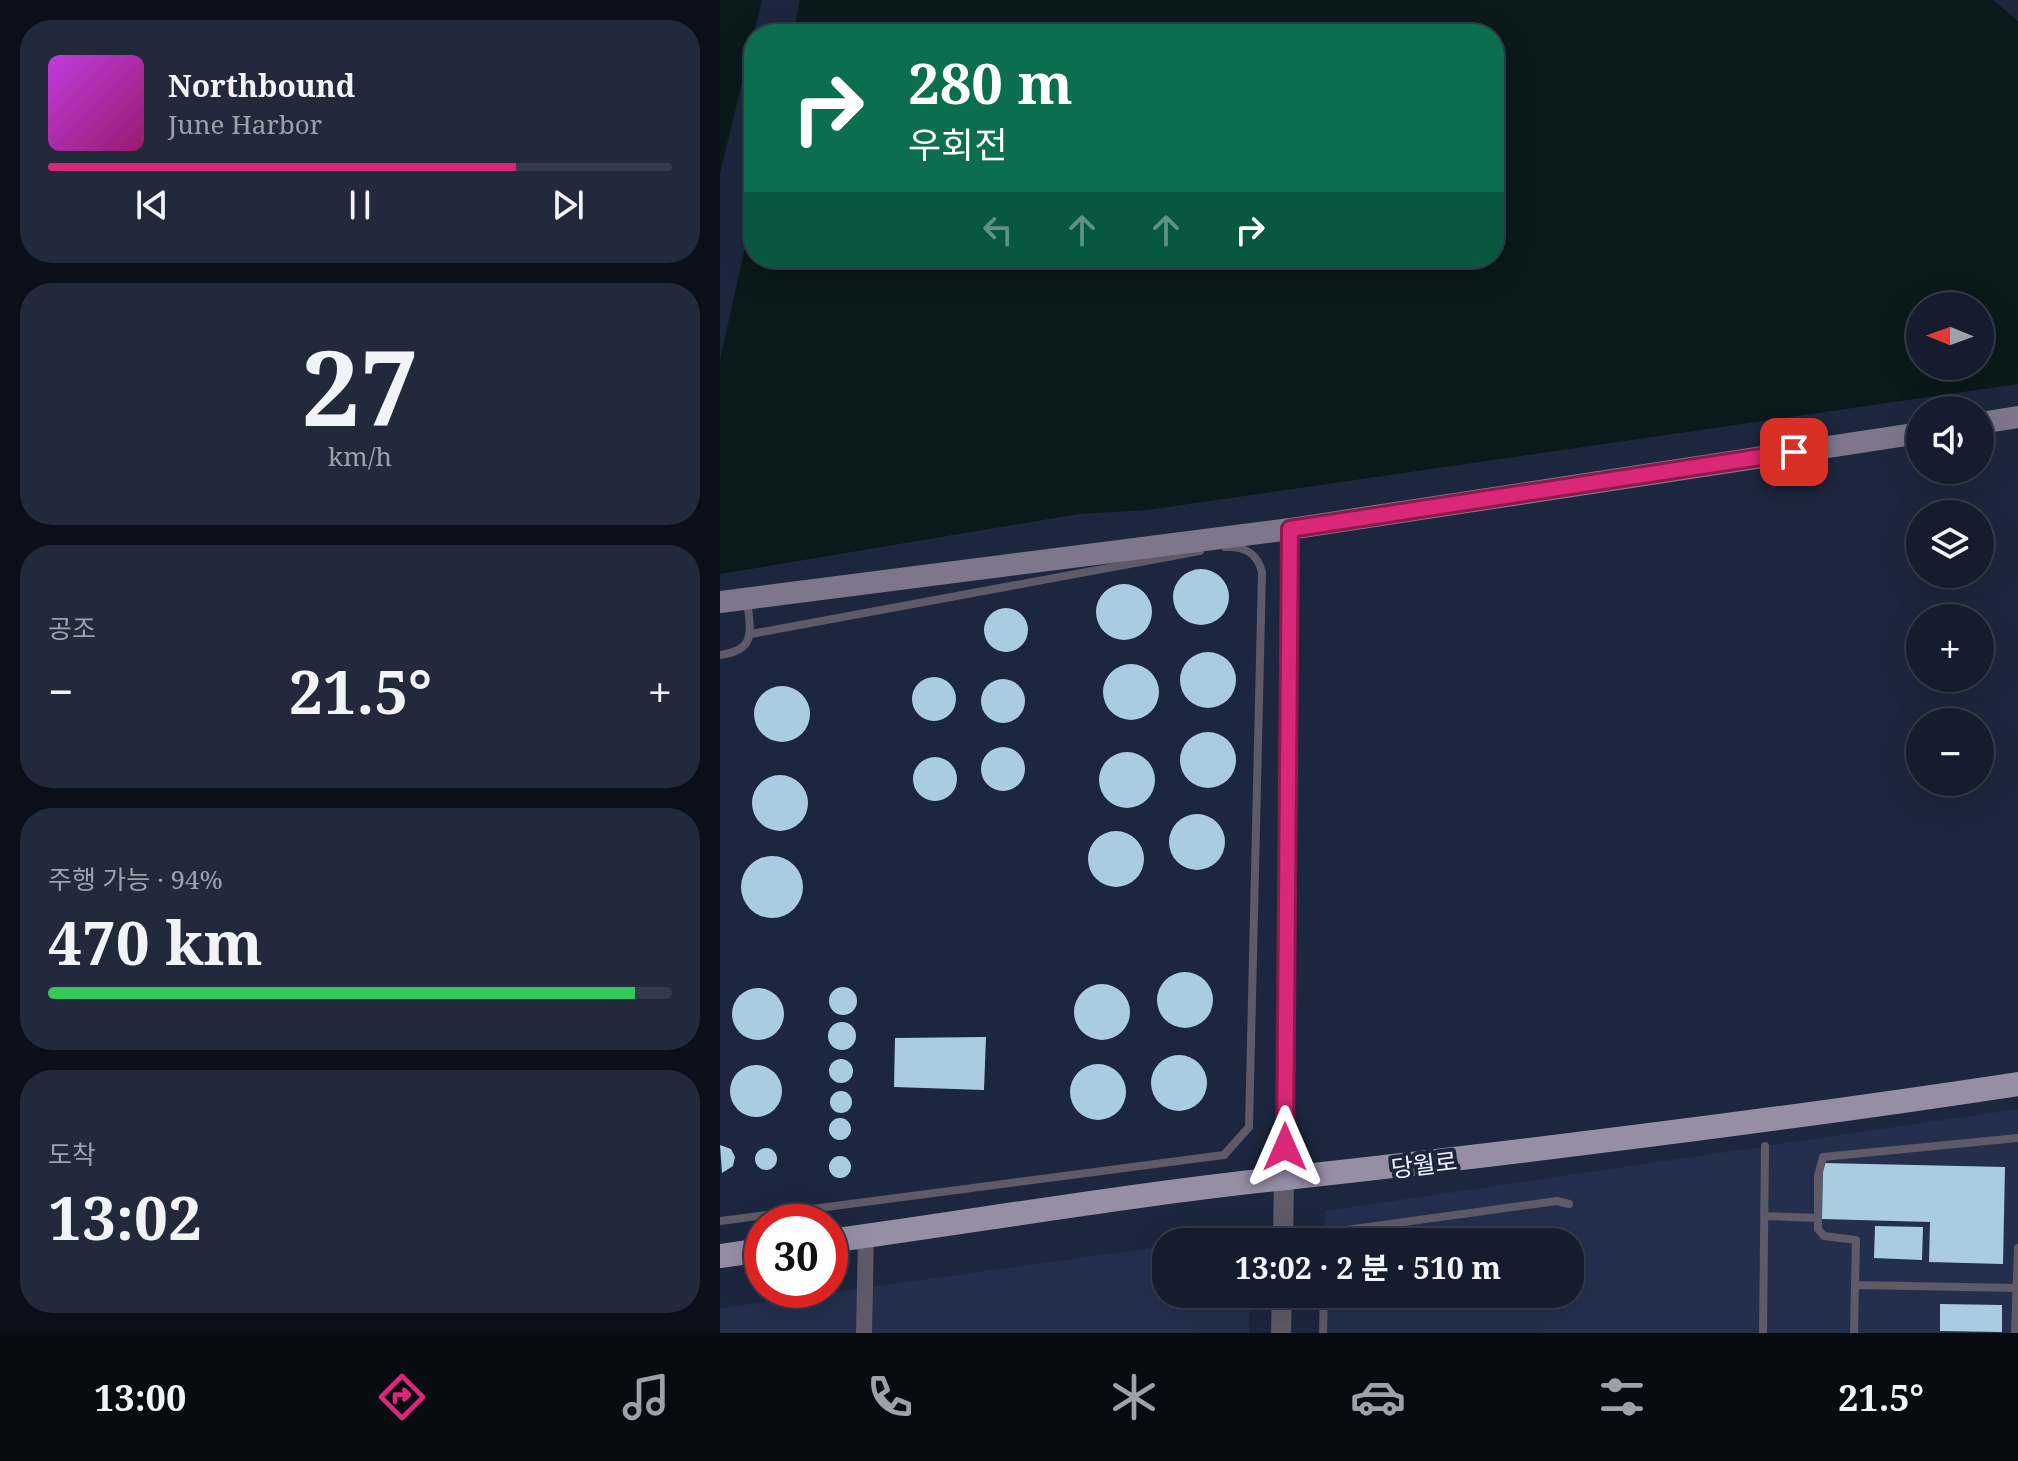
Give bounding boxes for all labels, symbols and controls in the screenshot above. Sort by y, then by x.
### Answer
text: 280 m [908,44,1073,120]
icon: right [776,56,880,160]
text: Northbound [168,65,355,106]
text: June Harbor [168,106,322,142]
text: 우회전 [908,120,1007,169]
icon: previous [130,183,174,227]
icon: pause [338,183,382,227]
icon: next [546,183,590,227]
icon: left [976,208,1020,252]
icon: ahead [1060,208,1104,252]
icon: ahead [1144,208,1188,252]
icon: right [1228,208,1272,252]
north arrow [1906,292,1994,380]
map controls [1906,292,1994,796]
text: 27 [301,315,419,456]
button: sound [1906,396,1994,484]
pin [1760,418,1828,486]
icon: arrive [1772,430,1816,474]
text: km/h [328,438,392,474]
button: layers [1906,500,1994,588]
button: + [1906,604,1994,692]
text: 공조 [48,610,96,646]
text: 21.5° [289,650,432,732]
text: − [48,661,73,721]
text: + [647,661,672,721]
button: − [1906,708,1994,796]
text: 주행 가능 · 94% [48,861,223,897]
text: 470 km [48,901,263,983]
position arrow [1243,1105,1327,1189]
text: 도착 [48,1136,96,1172]
street label: 당월로 [1389,1144,1459,1184]
text: 13:02 [48,1176,202,1258]
speed limit sign: 30 [744,1204,848,1308]
text: 13:02 · 2 분 · 510 m [1235,1247,1501,1288]
icon: directions [374,1369,430,1425]
icon: music [618,1369,674,1425]
icon: phone [862,1369,918,1425]
icon: climate [1106,1369,1162,1425]
icon: car [1350,1369,1406,1425]
icon: filters [1594,1369,1650,1425]
text: 13:00 [94,1373,186,1422]
text: 21.5° [1838,1373,1924,1422]

